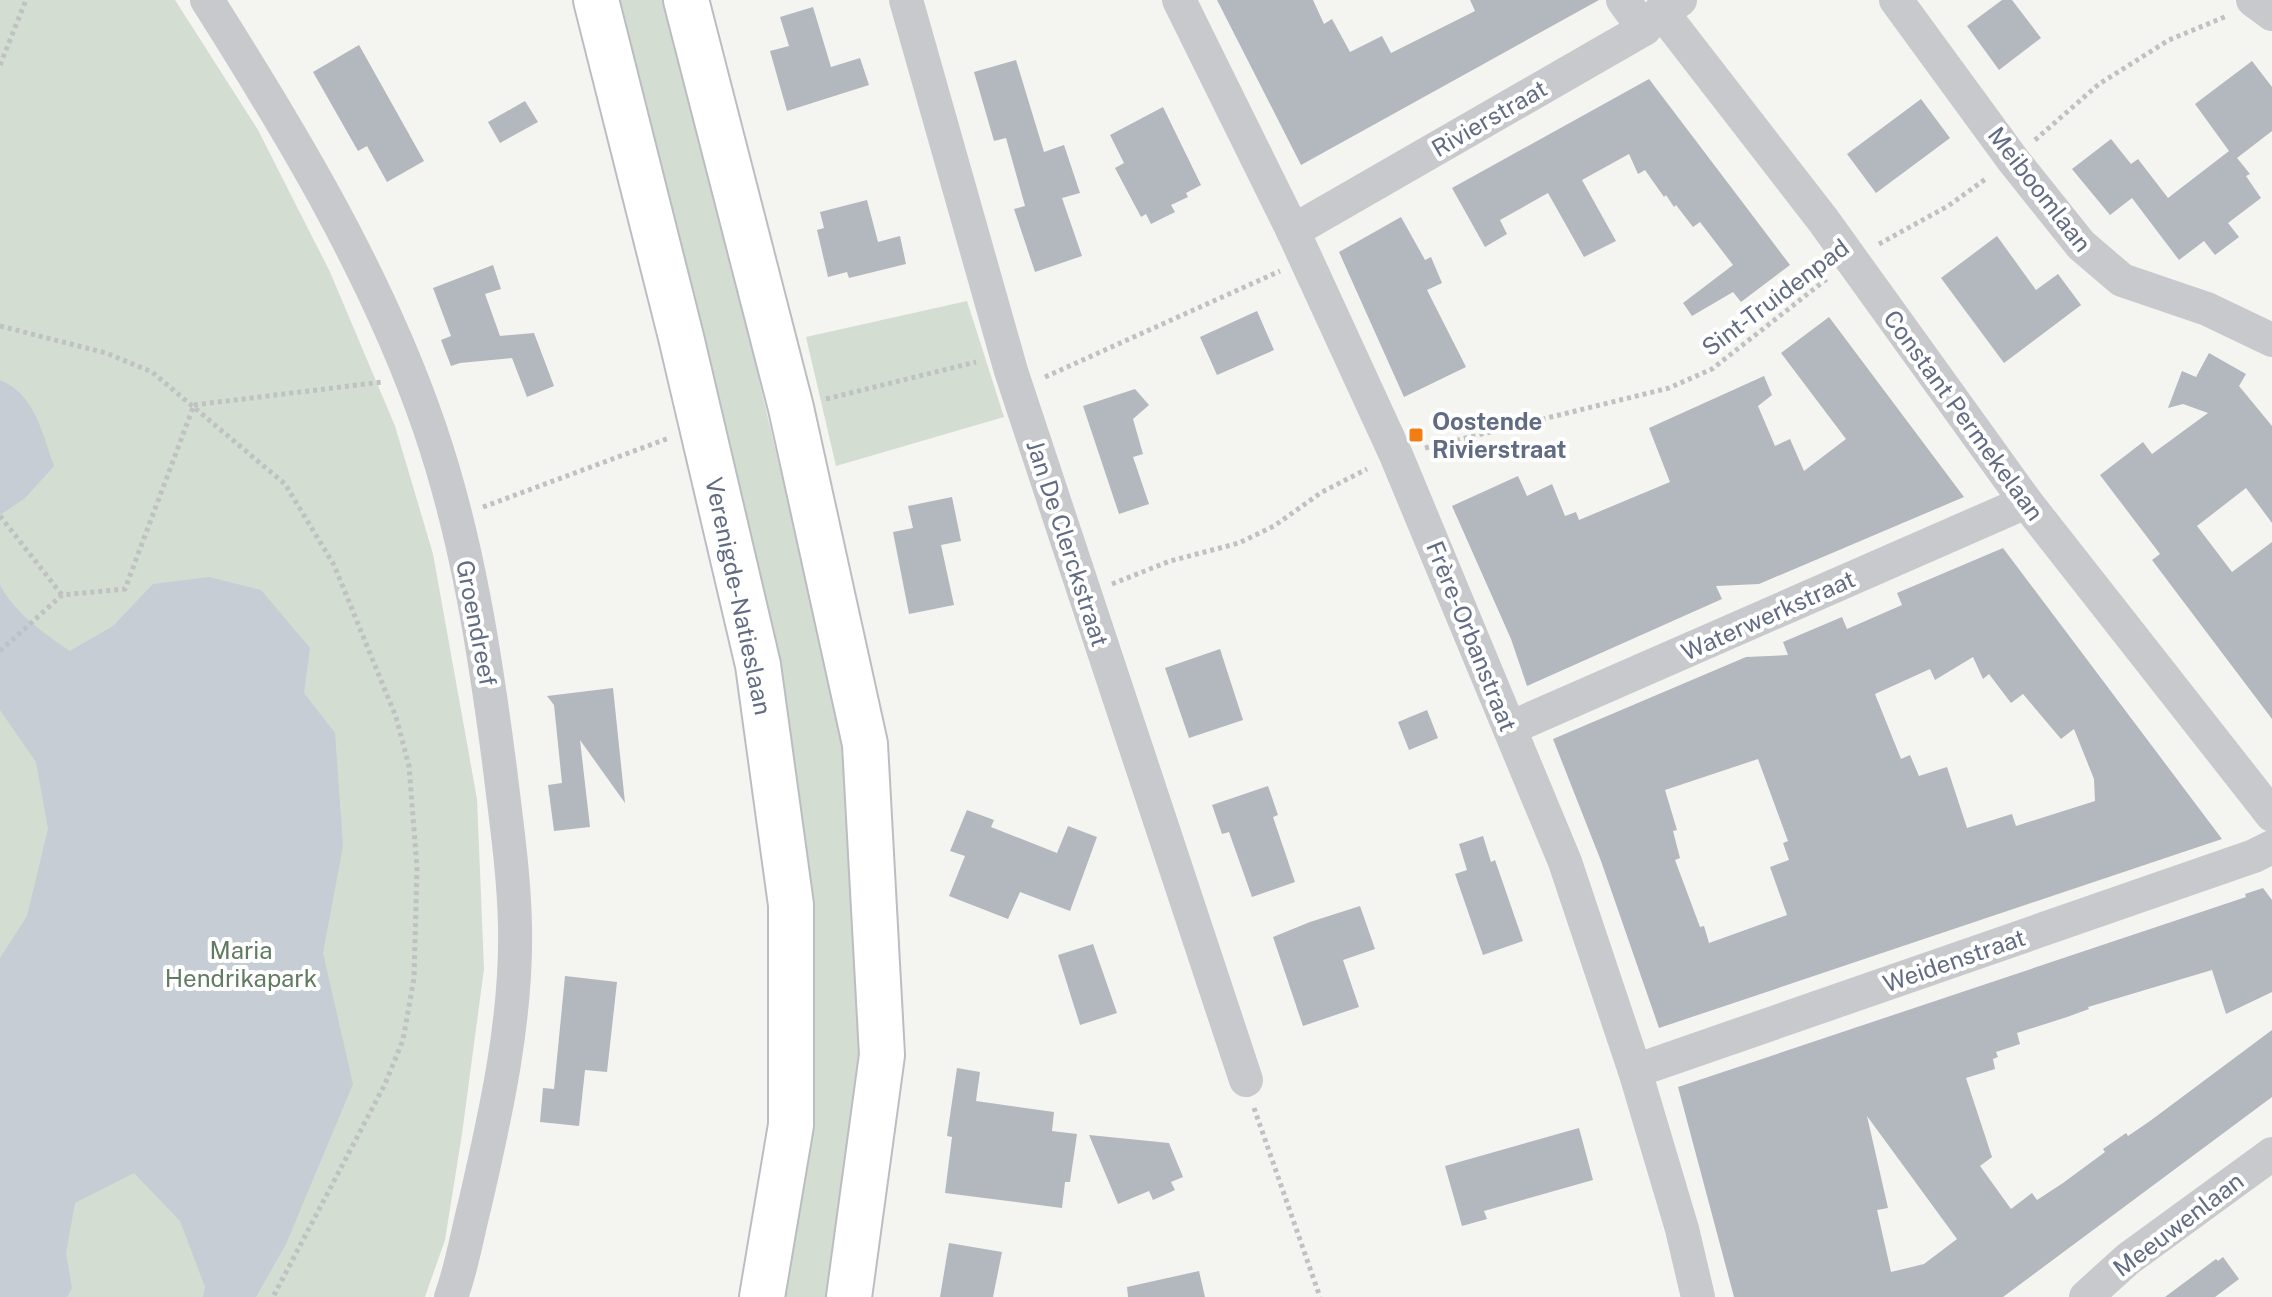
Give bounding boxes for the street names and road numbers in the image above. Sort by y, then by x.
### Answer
street label: Rivierstraat [1426,74,1552,162]
street label: Meiboomlaan [1983,121,2097,257]
street label: Sint-Truidenpad [1696,233,1854,361]
street label: Constant Permekelaan [1878,304,2050,526]
street label: Jan De Clerckstraat [1021,436,1115,650]
street label: Verenigde-Natieslaan [700,475,778,717]
street label: Frère-Orbanstraat [1421,537,1523,735]
street label: Groendreef [451,558,503,688]
street label: Waterwerkstraat [1677,564,1859,666]
street label: Weidenstraat [1879,923,2029,997]
street label: Meeuwenlaan [2107,1166,2249,1282]

